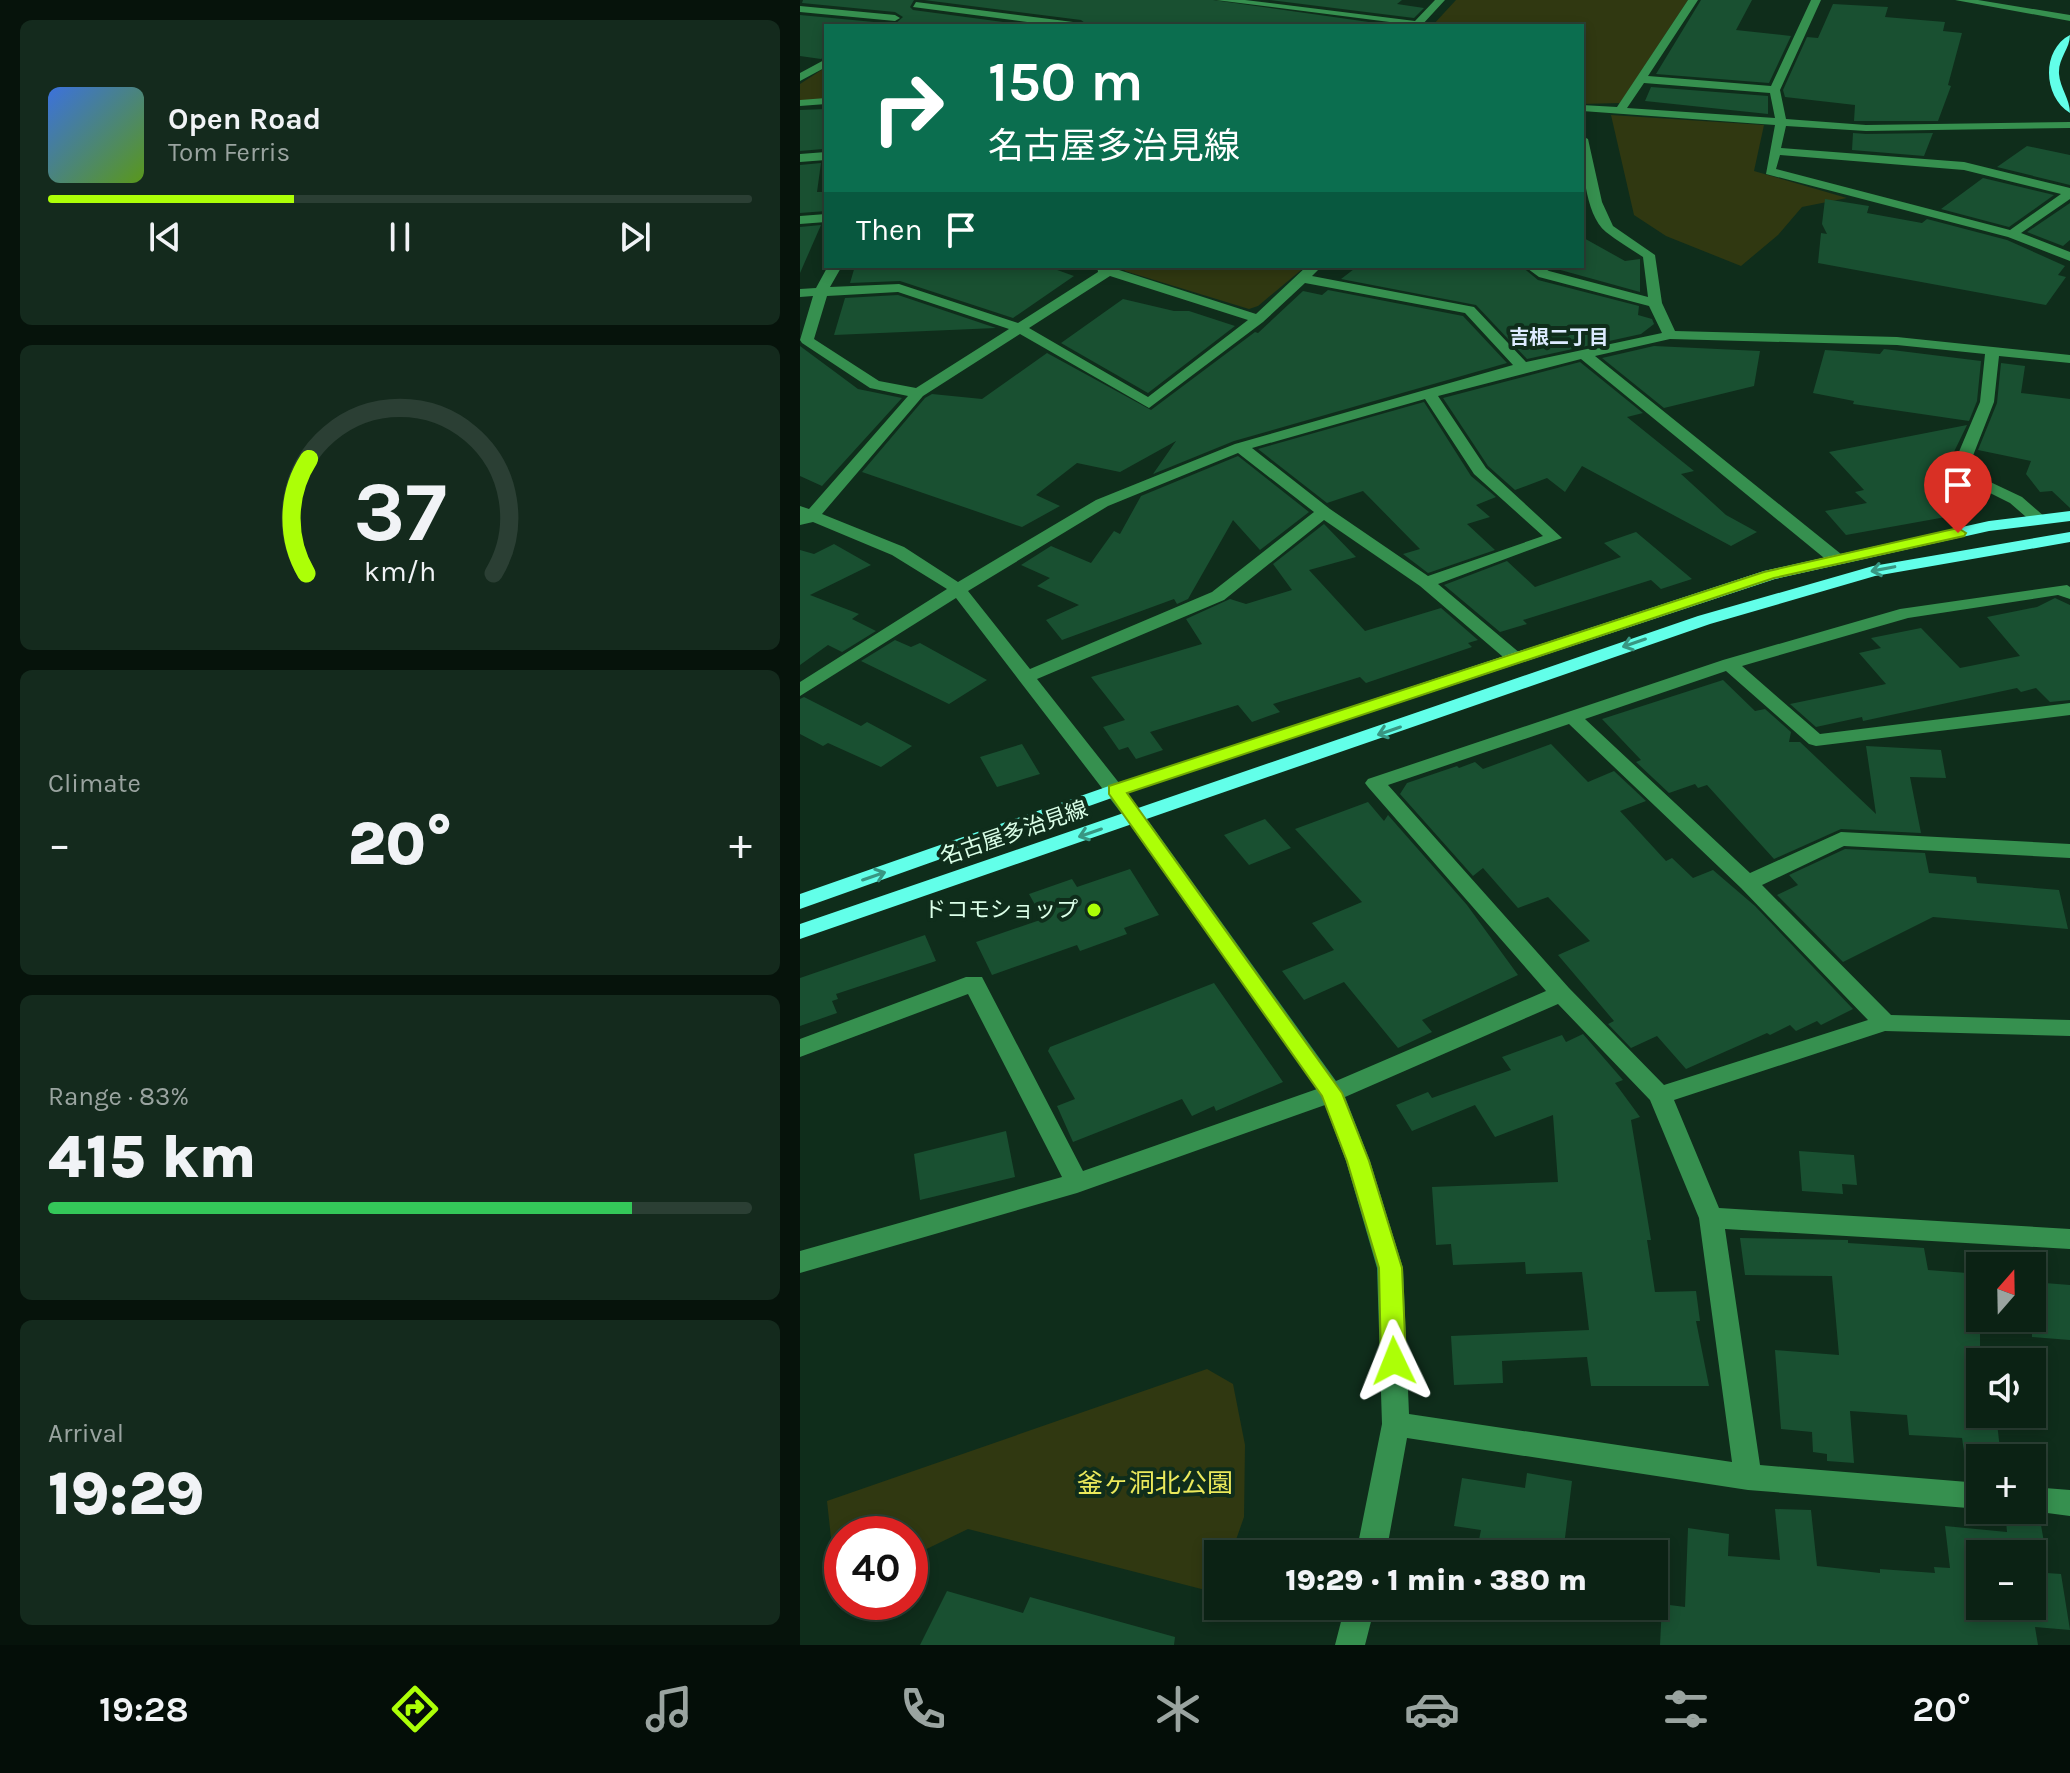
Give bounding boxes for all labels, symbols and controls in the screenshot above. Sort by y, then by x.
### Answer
text: 150 m [988,49,1143,114]
icon: right [856,56,960,160]
text: Open Road [168,101,321,137]
text: 名古屋多治見線 [988,125,1240,167]
text: Tom Ferris [168,137,290,168]
icon: arrive [939,208,983,252]
text: Then [856,212,923,248]
icon: previous [143,215,187,259]
icon: pause [378,215,422,259]
icon: next [613,215,657,259]
district label: 吉根二丁目 [1509,326,1609,349]
pin [1924,451,1992,533]
text: 37 [353,463,447,560]
icon: arrive [1936,463,1980,507]
text: km/h [364,555,436,588]
one-way arrow [1871,562,1896,577]
one-way arrow [1622,637,1647,652]
one-way arrow [1377,724,1402,739]
text: Climate [48,768,141,799]
street label: 名古屋多治見線 [937,796,1091,870]
text: 20° [348,809,452,879]
text: − [48,819,71,870]
text: + [729,819,752,870]
one-way arrow [1078,826,1103,841]
one-way arrow [861,867,886,882]
place label: ドコモショップ [924,897,1078,923]
marker: ドコモショップ [1085,901,1103,919]
text: Range · 83% [48,1081,189,1112]
text: 415 km [48,1122,256,1192]
north arrow [1966,1252,2046,1332]
map controls [1966,1252,2046,1620]
position arrow [1352,1319,1436,1403]
button: sound [1966,1348,2046,1428]
text: Arrival [48,1418,124,1449]
button: + [1966,1444,2046,1524]
text: 19:29 [48,1459,205,1529]
park label: 釜ヶ洞北公園 [1077,1468,1233,1499]
speed limit sign: 40 [824,1516,928,1620]
button: − [1966,1540,2046,1620]
text: 19:29 · 1 min · 380 m [1285,1562,1587,1598]
icon: directions [387,1681,443,1737]
icon: music [641,1681,697,1737]
icon: phone [895,1681,951,1737]
icon: climate [1150,1681,1206,1737]
icon: car [1404,1681,1460,1737]
icon: filters [1658,1681,1714,1737]
text: 19:28 [99,1688,189,1730]
text: 20° [1912,1688,1971,1730]

